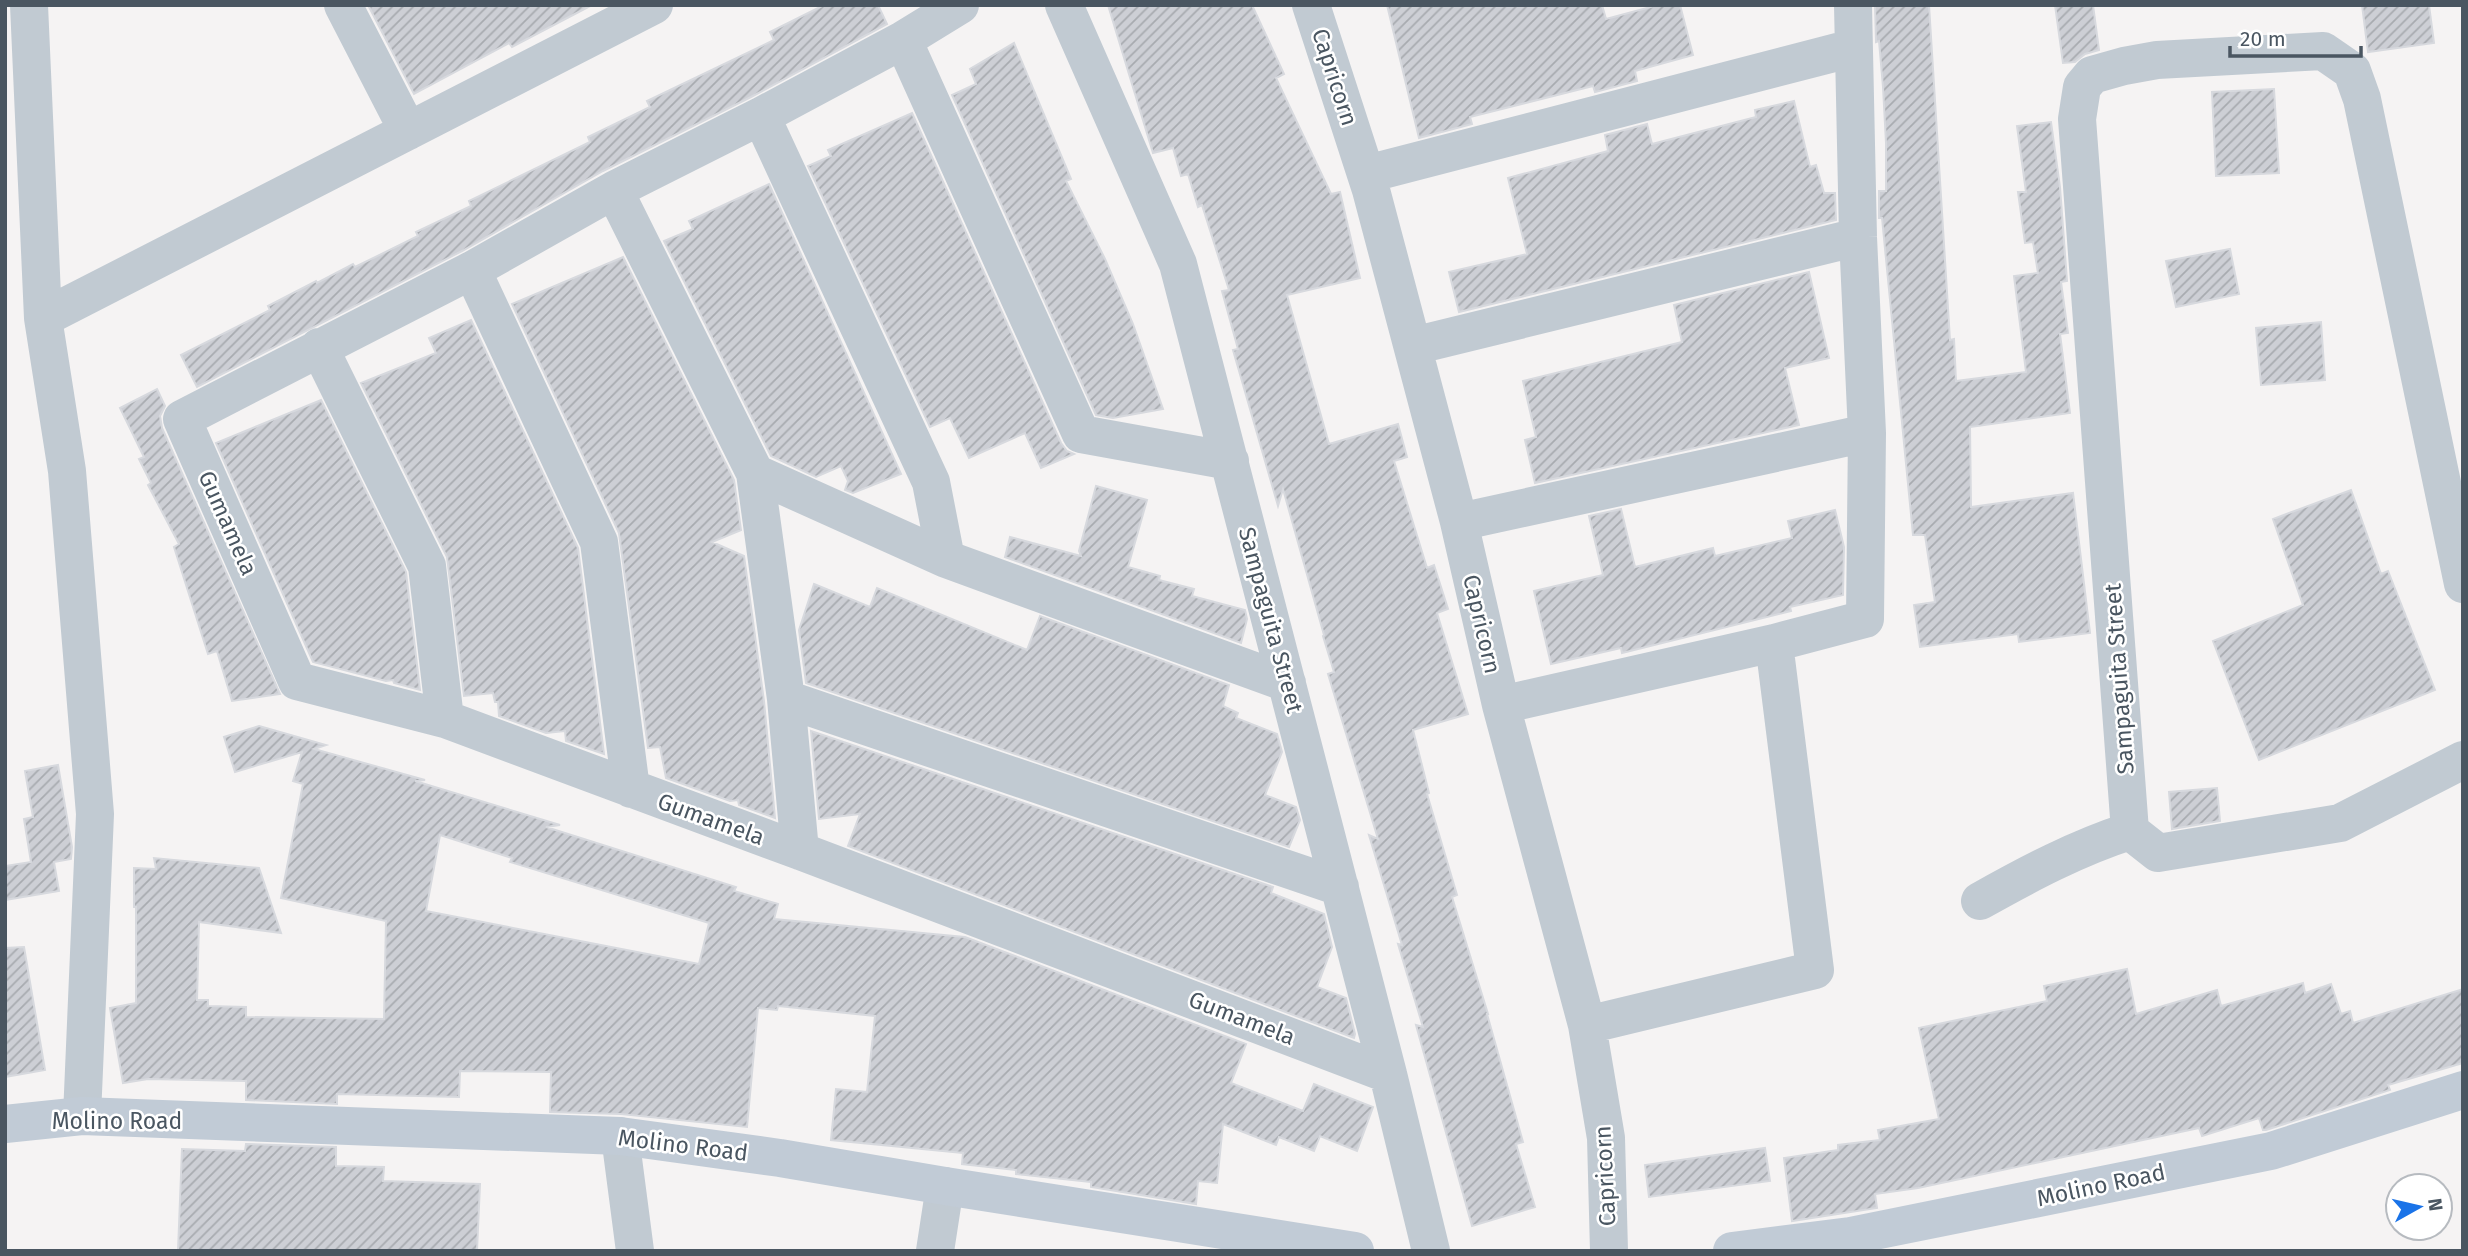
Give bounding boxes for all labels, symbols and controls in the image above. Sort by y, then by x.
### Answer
scale bar [2230,14,2361,58]
street label: Capricorn [1306,25,1364,129]
text: 20 m [2240,26,2286,52]
street label: Gumamela [193,466,263,580]
street label: Sampaguita Street [1233,524,1309,717]
street label: Capricorn [1457,572,1507,676]
street label: Sampaguita Street [2098,582,2140,775]
street label: Gumamela [654,787,768,851]
street label: Gumamela [1185,985,1299,1051]
street label: Molino Road [52,1107,182,1135]
street label: Molino Road [616,1123,750,1167]
street label: Capricorn [1588,1125,1622,1227]
street label: Molino Road [2034,1158,2168,1212]
north arrow [2384,1172,2454,1242]
text: N [2423,1197,2448,1213]

